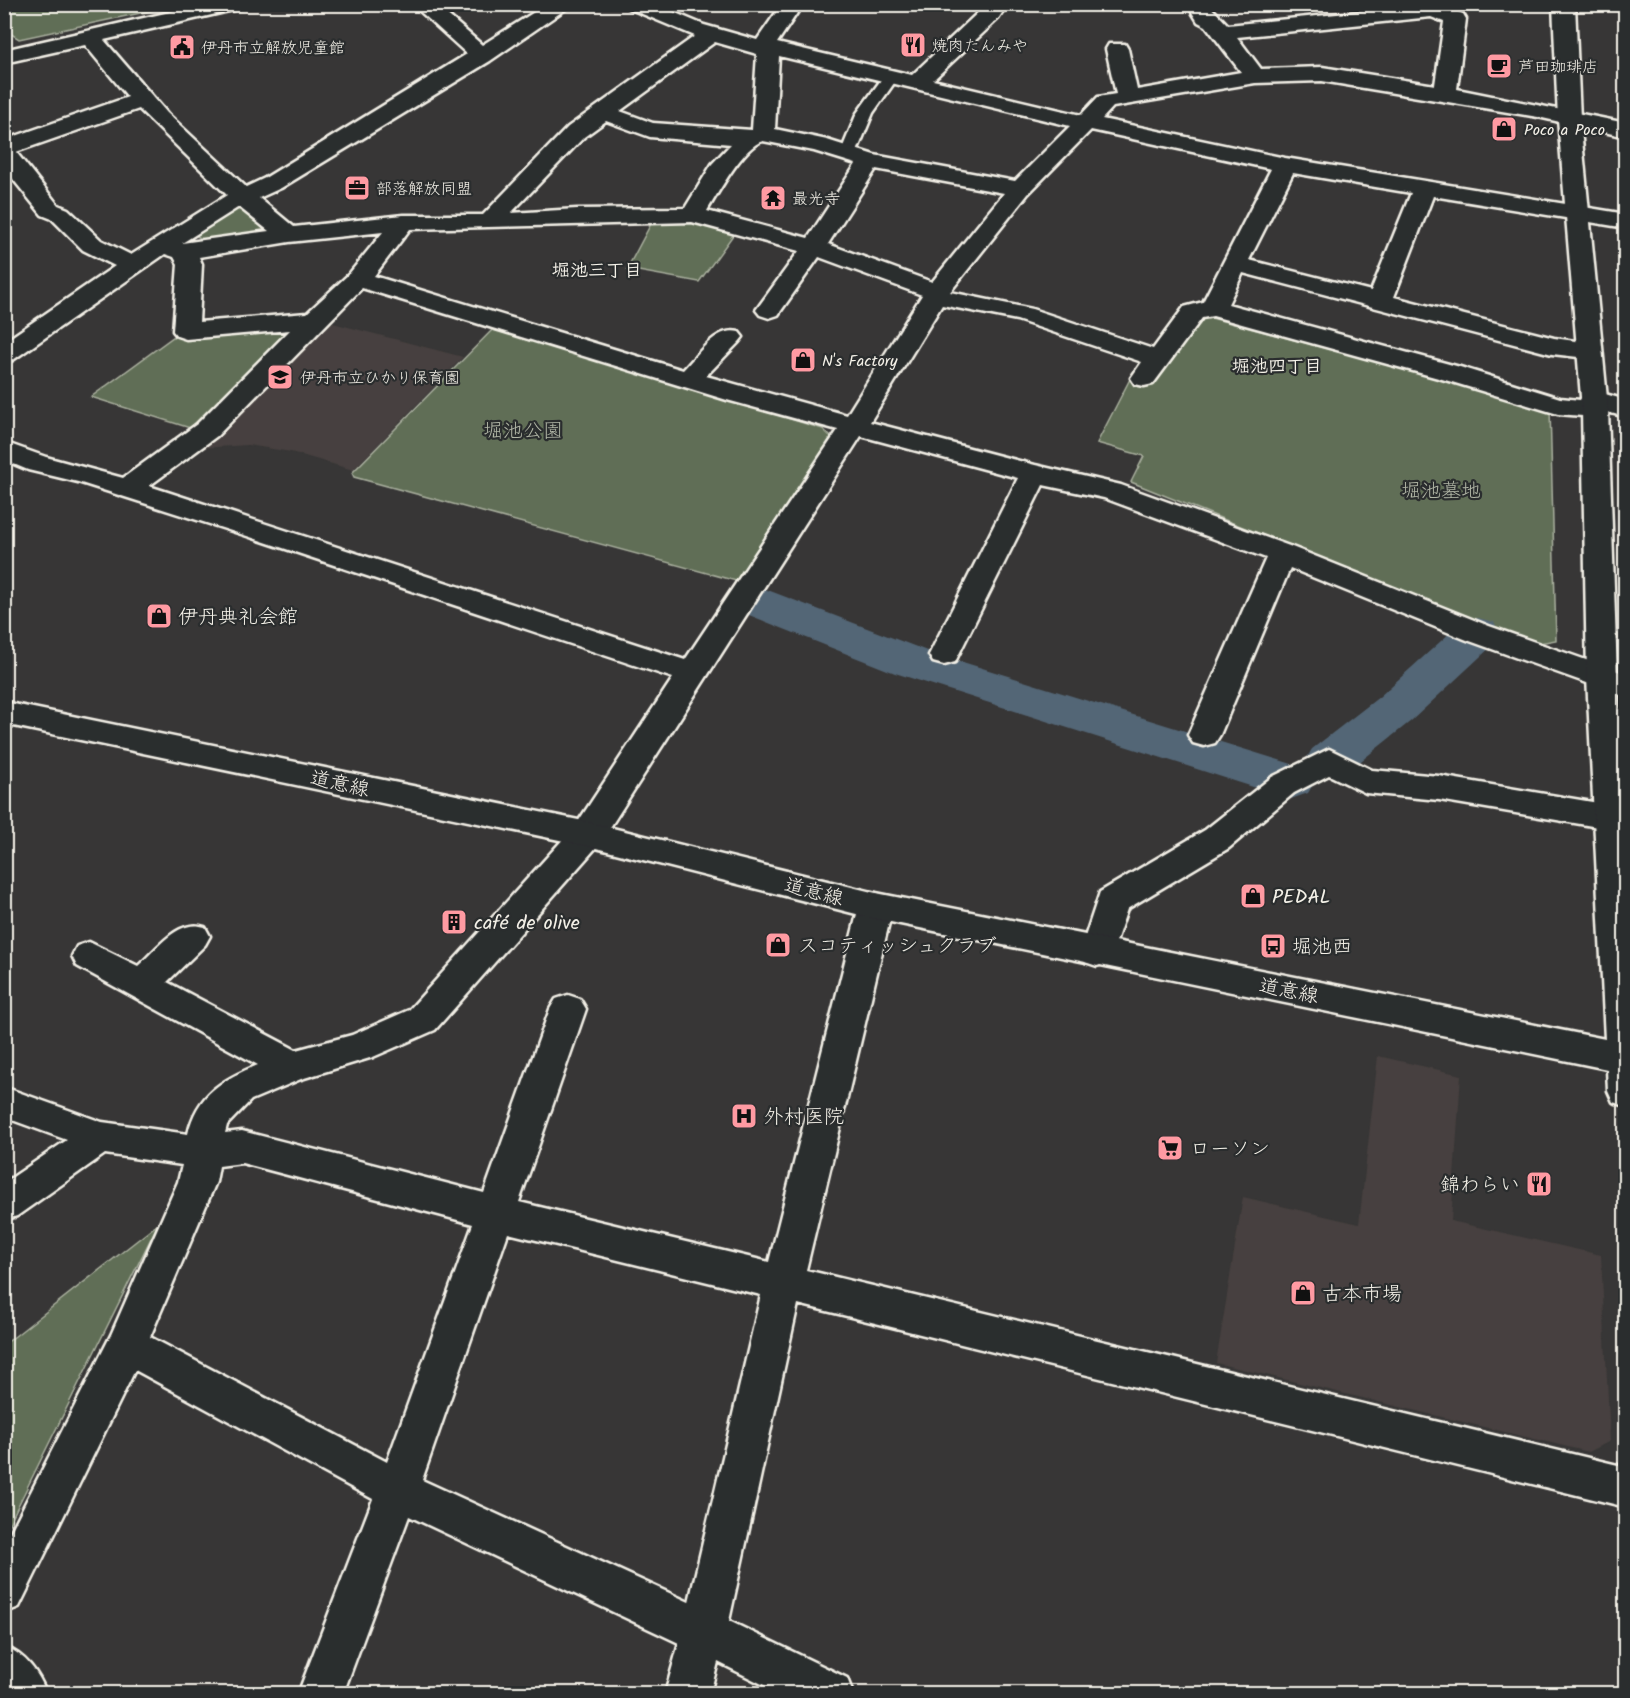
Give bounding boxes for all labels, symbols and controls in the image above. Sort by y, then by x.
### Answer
restaurant icon: 焼肉たんみや [898,30,928,60]
public building icon: 伊丹市立解放児童館 [167,32,197,62]
place label: 焼肉たんみや [932,34,1028,59]
place label: 伊丹市立解放児童館 [201,36,345,61]
cafe icon: 芦田珈琲店 [1484,51,1514,81]
place label: 芦田珈琲店 [1518,55,1598,80]
shop icon: Poco a Poco [1489,114,1519,144]
place label: Poco a Poco [1524,118,1605,143]
office icon: 部落解放同盟 [342,173,372,203]
place label: 部落解放同盟 [376,177,472,202]
temple icon: 最光寺 [758,183,788,213]
place label: 最光寺 [792,187,840,212]
district label: 堀池三丁目 [552,257,642,286]
shop icon: N's Factory [788,345,818,375]
place label: N's Factory [822,349,898,374]
district label: 堀池四丁目 [1232,353,1322,382]
school or university icon: 伊丹市立ひかり保育園 [265,362,295,392]
place label: 伊丹市立ひかり保育園 [300,366,460,391]
park label: 堀池公園 [483,416,563,448]
park label: 堀池墓地 [1401,476,1481,508]
shop icon: 伊丹典礼会館 [144,601,174,631]
place label: 伊丹典礼会館 [178,602,298,634]
street label: 道意線 [307,763,372,807]
street label: 道意線 [781,870,846,916]
shop icon: PEDAL [1238,881,1268,911]
place label: PEDAL [1272,882,1331,914]
building icon: café de olive [439,907,469,937]
place label: café de olive [474,908,580,940]
shop icon: スコティッシュクラブ [763,930,793,960]
place label: スコティッシュクラブ [798,931,997,963]
bus stop icon: 堀池西 [1258,931,1288,961]
place label: 堀池西 [1292,932,1352,964]
street label: 道意線 [1256,971,1321,1013]
hospital icon: 外村医院 [729,1101,759,1131]
place label: 外村医院 [764,1102,844,1134]
supermarket icon: ローソン [1155,1133,1185,1163]
place label: ローソン [1190,1134,1270,1166]
restaurant icon: 錦わらい [1524,1169,1554,1199]
place label: 錦わらい [1440,1170,1520,1202]
shop icon: 古本市場 [1288,1278,1318,1308]
place label: 古本市場 [1322,1279,1402,1311]

